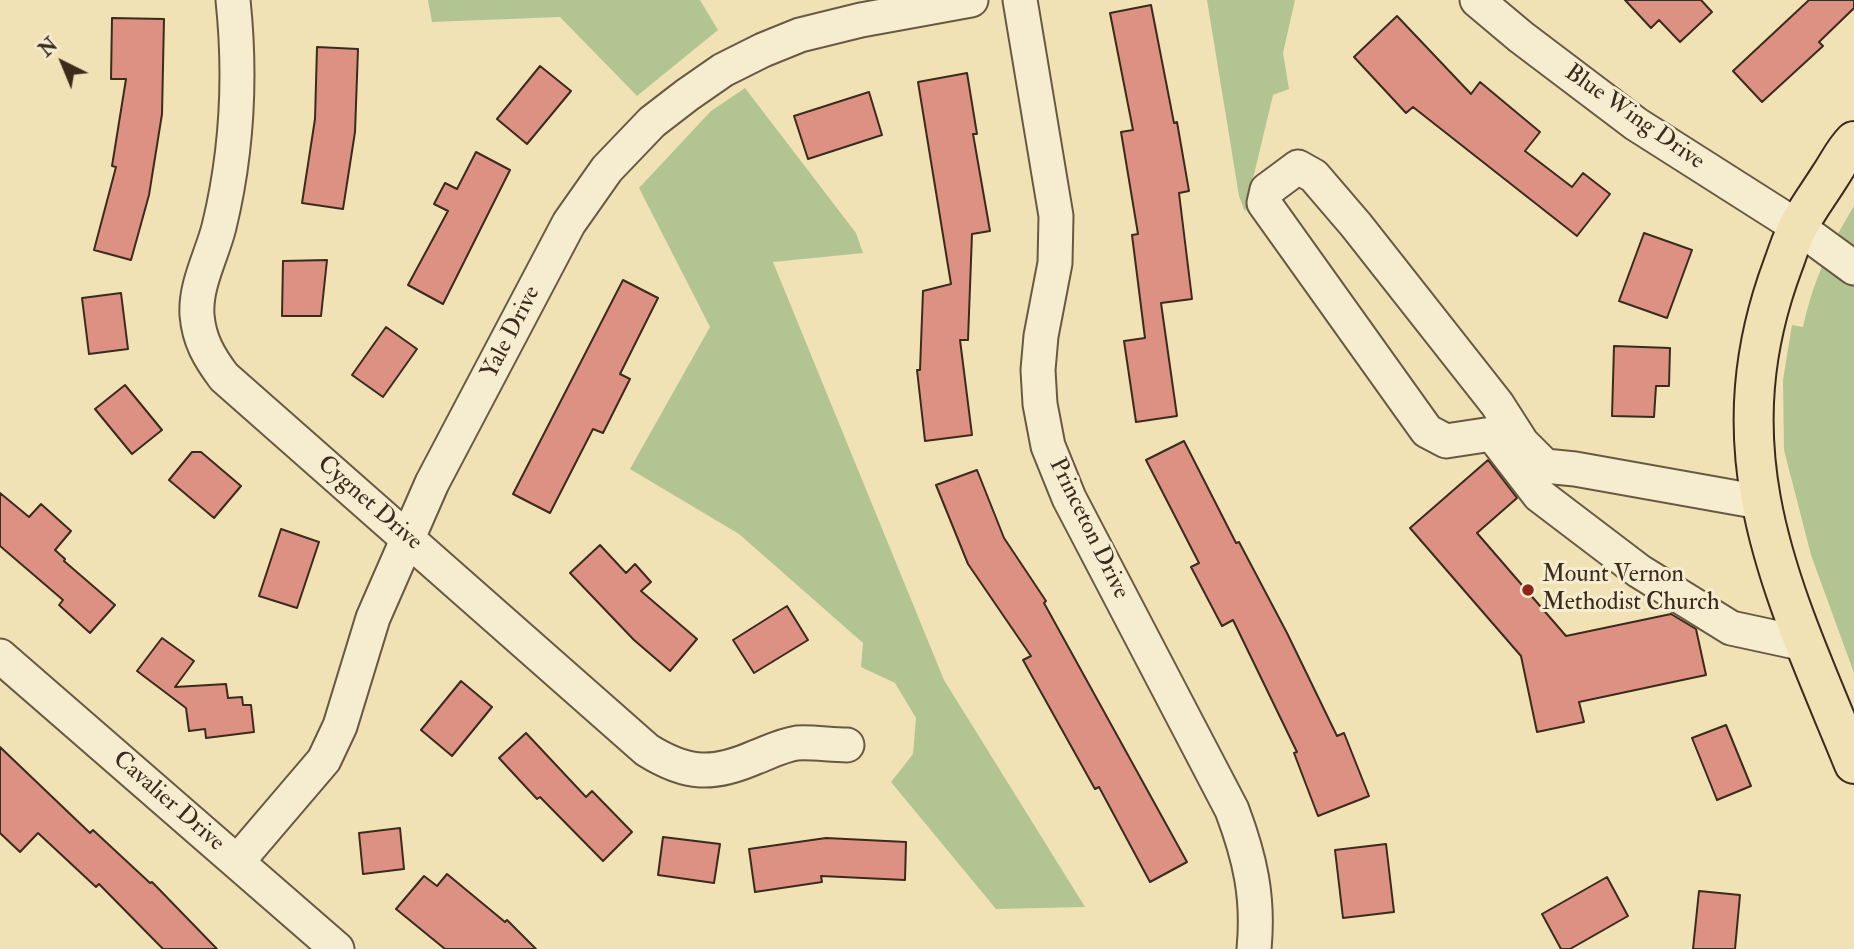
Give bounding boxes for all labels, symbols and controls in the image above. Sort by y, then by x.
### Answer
north arrow [28,28,98,98]
text: N [34,33,63,62]
street label: Blue Wing Drive [1558,59,1710,177]
street label: Yale Drive [476,282,548,384]
street label: Cygnet Drive [311,451,427,557]
street label: Princeton Drive [1042,454,1134,604]
place label: Mount Vernon Methodist Church [1542,562,1720,618]
marker: Mount Vernon Methodist Church [1520,582,1536,598]
street label: Cavalier Drive [106,746,230,858]

